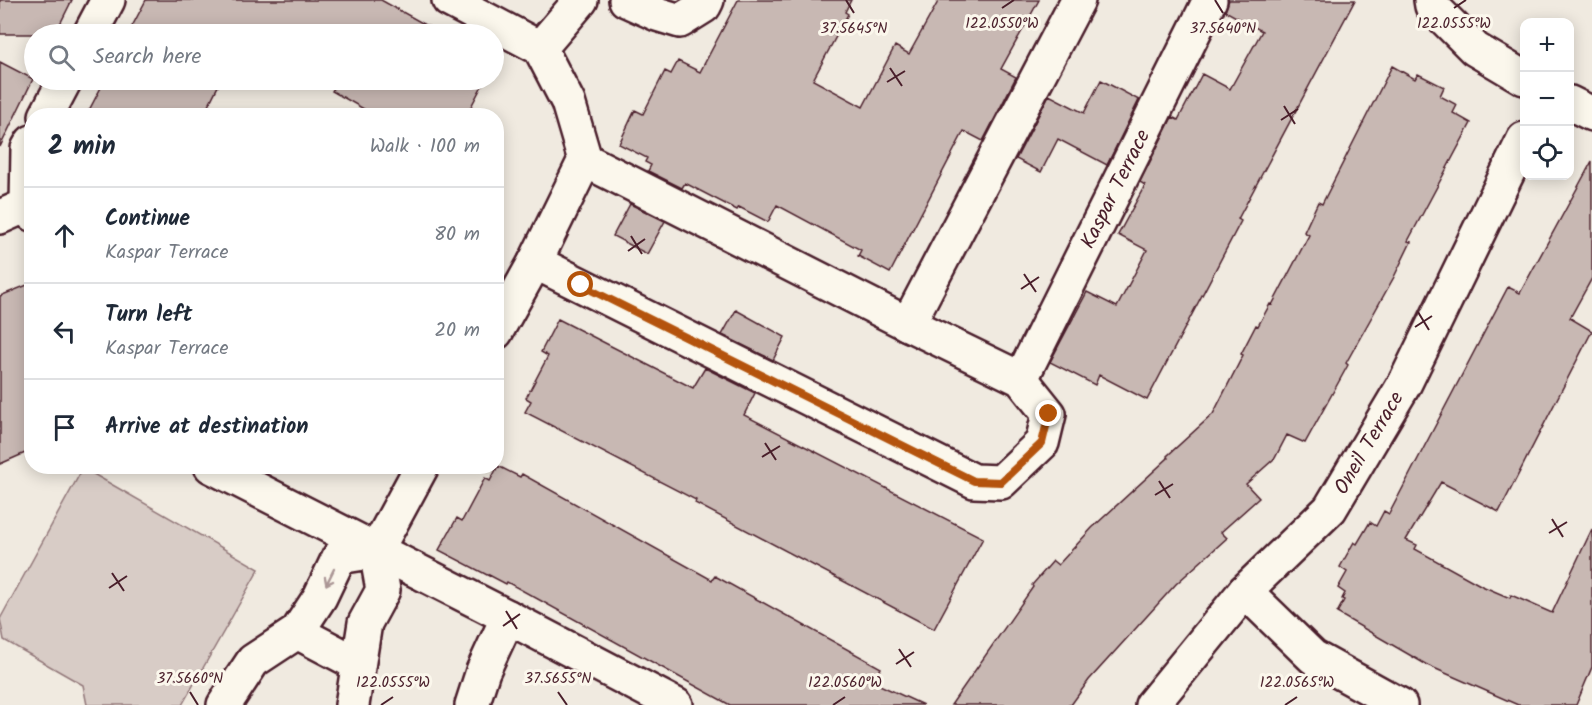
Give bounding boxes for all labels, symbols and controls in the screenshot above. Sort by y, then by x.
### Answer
text: 122.0550°W [965,12,1039,36]
text: 122.0555°W [1417,12,1491,36]
text: 37.5645°N [821,17,888,41]
text: 37.5640°N [1190,17,1256,41]
map controls [1520,18,1574,180]
button: + [1520,18,1574,72]
search box [24,24,504,90]
text: Search here [93,40,201,75]
icon: search [45,41,78,74]
button: − [1520,72,1574,126]
street label: Kaspar Terrace [1072,123,1160,255]
text: 2 min [48,126,116,168]
button: locate [1520,126,1574,180]
text: Walk · 100 m [370,131,480,163]
text: Continue [105,202,190,237]
icon: ahead [48,219,81,252]
text: 80 m [434,219,480,251]
text: Kaspar Terrace [105,237,229,269]
route start [567,271,593,297]
text: Turn left [105,298,192,333]
icon: left [48,315,81,348]
text: 20 m [434,315,480,347]
text: Kaspar Terrace [105,333,229,365]
street label: Oneil Terrace [1326,385,1413,501]
route end [1035,400,1061,426]
text: Arrive at destination [105,410,308,445]
icon: arrive [48,411,81,444]
one-way arrow [323,567,335,585]
text: 37.5660°N [157,667,223,691]
text: 37.5655°N [525,667,591,691]
text: 122.0555°W [356,671,430,695]
text: 122.0560°W [808,671,882,695]
text: 122.0565°W [1260,671,1334,695]

